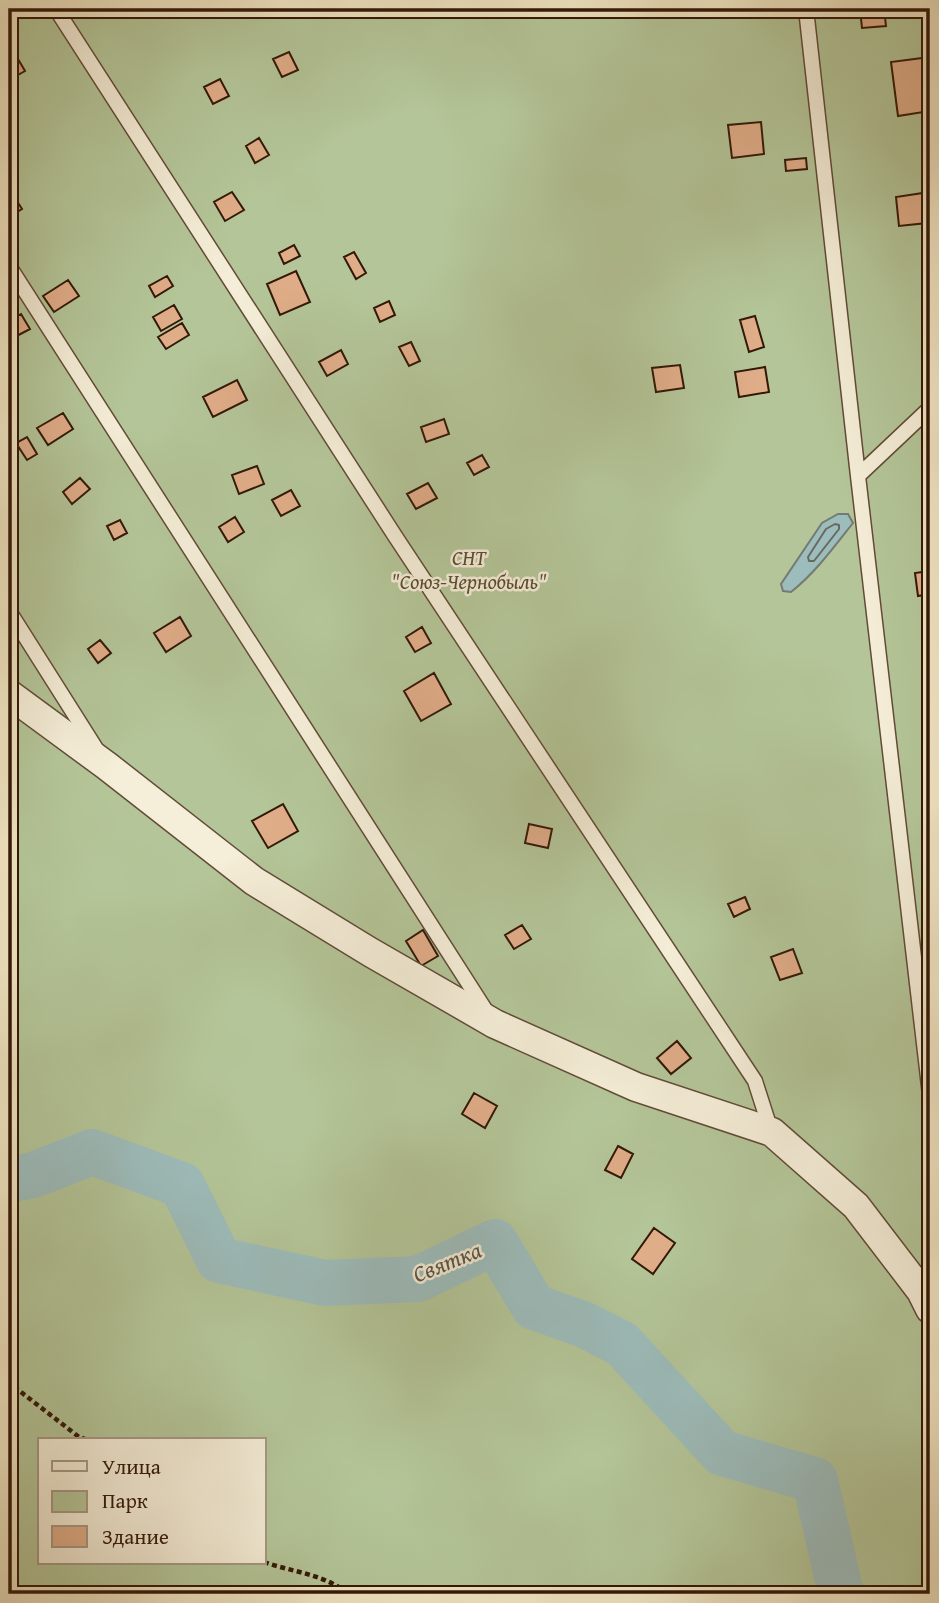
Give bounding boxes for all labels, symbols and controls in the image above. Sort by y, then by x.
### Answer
park label: СНТ "Союз-Чернобыль" [391,542,547,597]
water label: Святка [408,1233,486,1290]
legend [38,1438,266,1564]
text: Улица [102,1451,161,1482]
text: Парк [102,1485,148,1516]
text: Здание [102,1521,169,1552]

